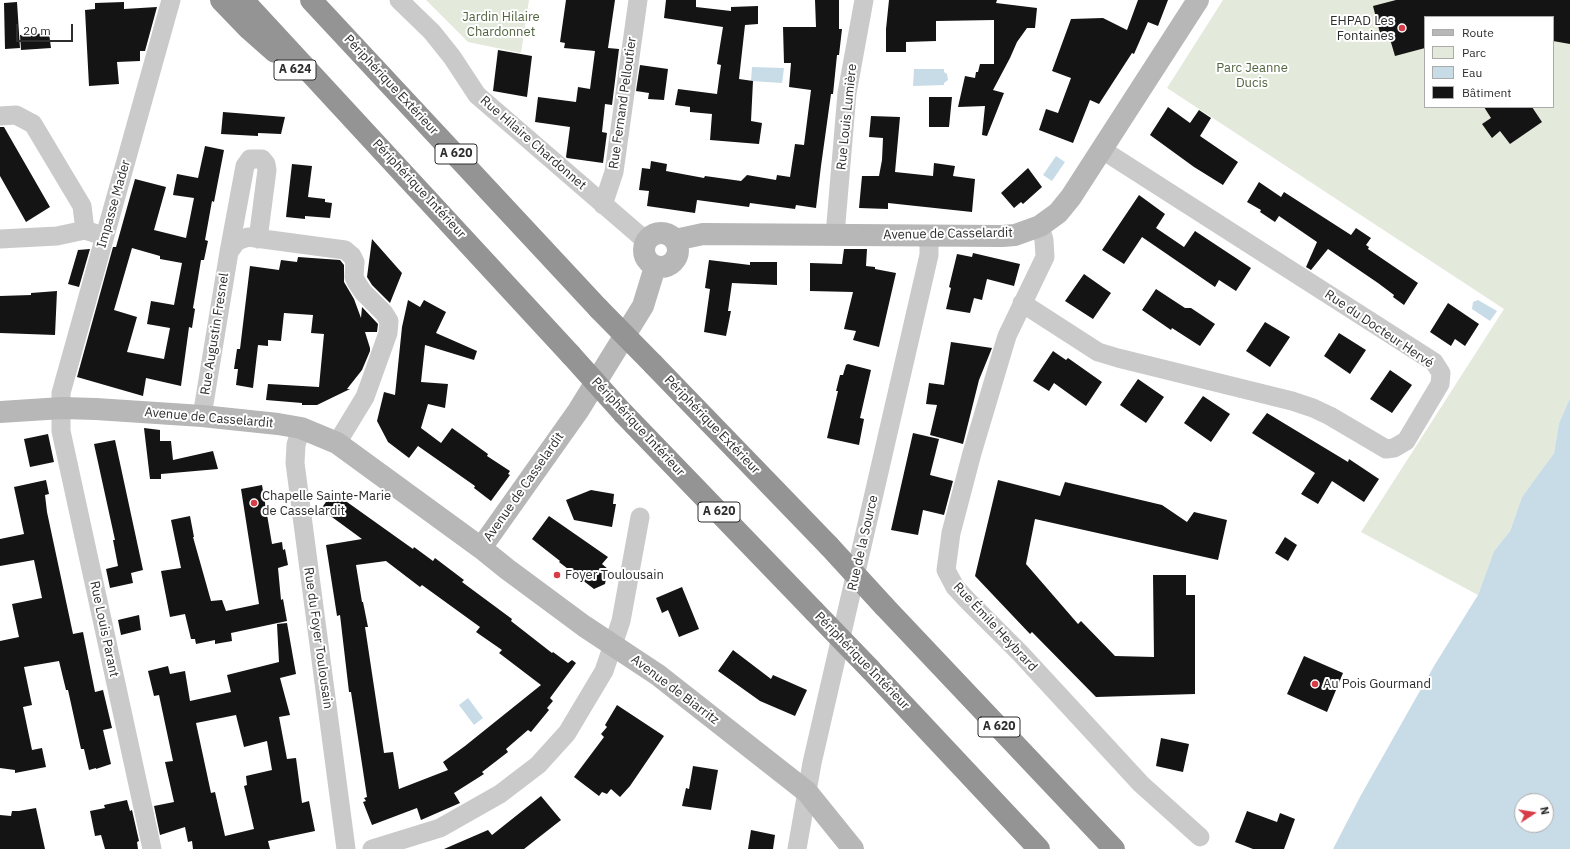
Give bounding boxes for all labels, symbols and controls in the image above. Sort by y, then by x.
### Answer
park label: Jardin Hilaire Chardonnet [462,9,540,40]
place label: EHPAD Les Fontaines [1330,13,1394,44]
scale bar [18,16,75,42]
legend [1424,16,1554,108]
text: 20 m [23,23,51,38]
marker: EHPAD Les Fontaines [1397,23,1407,33]
text: Route [1462,25,1494,40]
street label: Périphérique Extérieur [341,32,441,138]
street label: Rue Fernand Pelloutier [606,36,640,170]
text: Parc [1462,45,1486,60]
road number: A 624 [274,60,316,80]
park label: Parc Jeanne Ducis [1216,60,1288,91]
street label: Rue Louis Lumière [834,63,860,171]
text: Eau [1462,65,1482,80]
text: Bâtiment [1462,85,1512,100]
street label: Rue Hilaire Chardonnet [477,93,589,193]
street label: Périphérique Intérieur [369,136,469,242]
road number: A 620 [435,144,477,164]
street label: Impasse Mader [94,158,134,250]
street label: Avenue de Casselardit [883,225,1013,243]
street label: Rue Augustin Fresnel [198,272,232,396]
street label: Rue du Docteur Hervé [1322,287,1436,371]
street label: Périphérique Extérieur [661,372,763,478]
street label: Périphérique Intérieur [588,374,688,480]
street label: Avenue de Casselardit [144,405,274,431]
street label: Avenue de Casselardit [480,429,568,545]
place label: Chapelle Sainte-Marie de Casselardit [262,488,391,519]
street label: Rue de la Source [844,494,882,592]
marker: Chapelle Sainte-Marie de Casselardit [249,498,259,508]
road number: A 620 [698,502,740,522]
street label: Rue du Foyer Toulousain [300,566,336,710]
place label: Foyer Toulousain [565,567,664,583]
marker: Foyer Toulousain [552,570,562,580]
street label: Rue Louis Parant [86,579,122,679]
street label: Rue Émile Heybrard [950,579,1040,675]
street label: Périphérique Intérieur [811,609,913,713]
street label: Avenue de Biarritz [628,652,722,728]
place label: Au Pois Gourmand [1323,676,1431,692]
marker: Au Pois Gourmand [1310,679,1320,689]
road number: A 620 [978,717,1020,737]
north arrow [1514,793,1554,833]
text: N [1537,805,1552,816]

